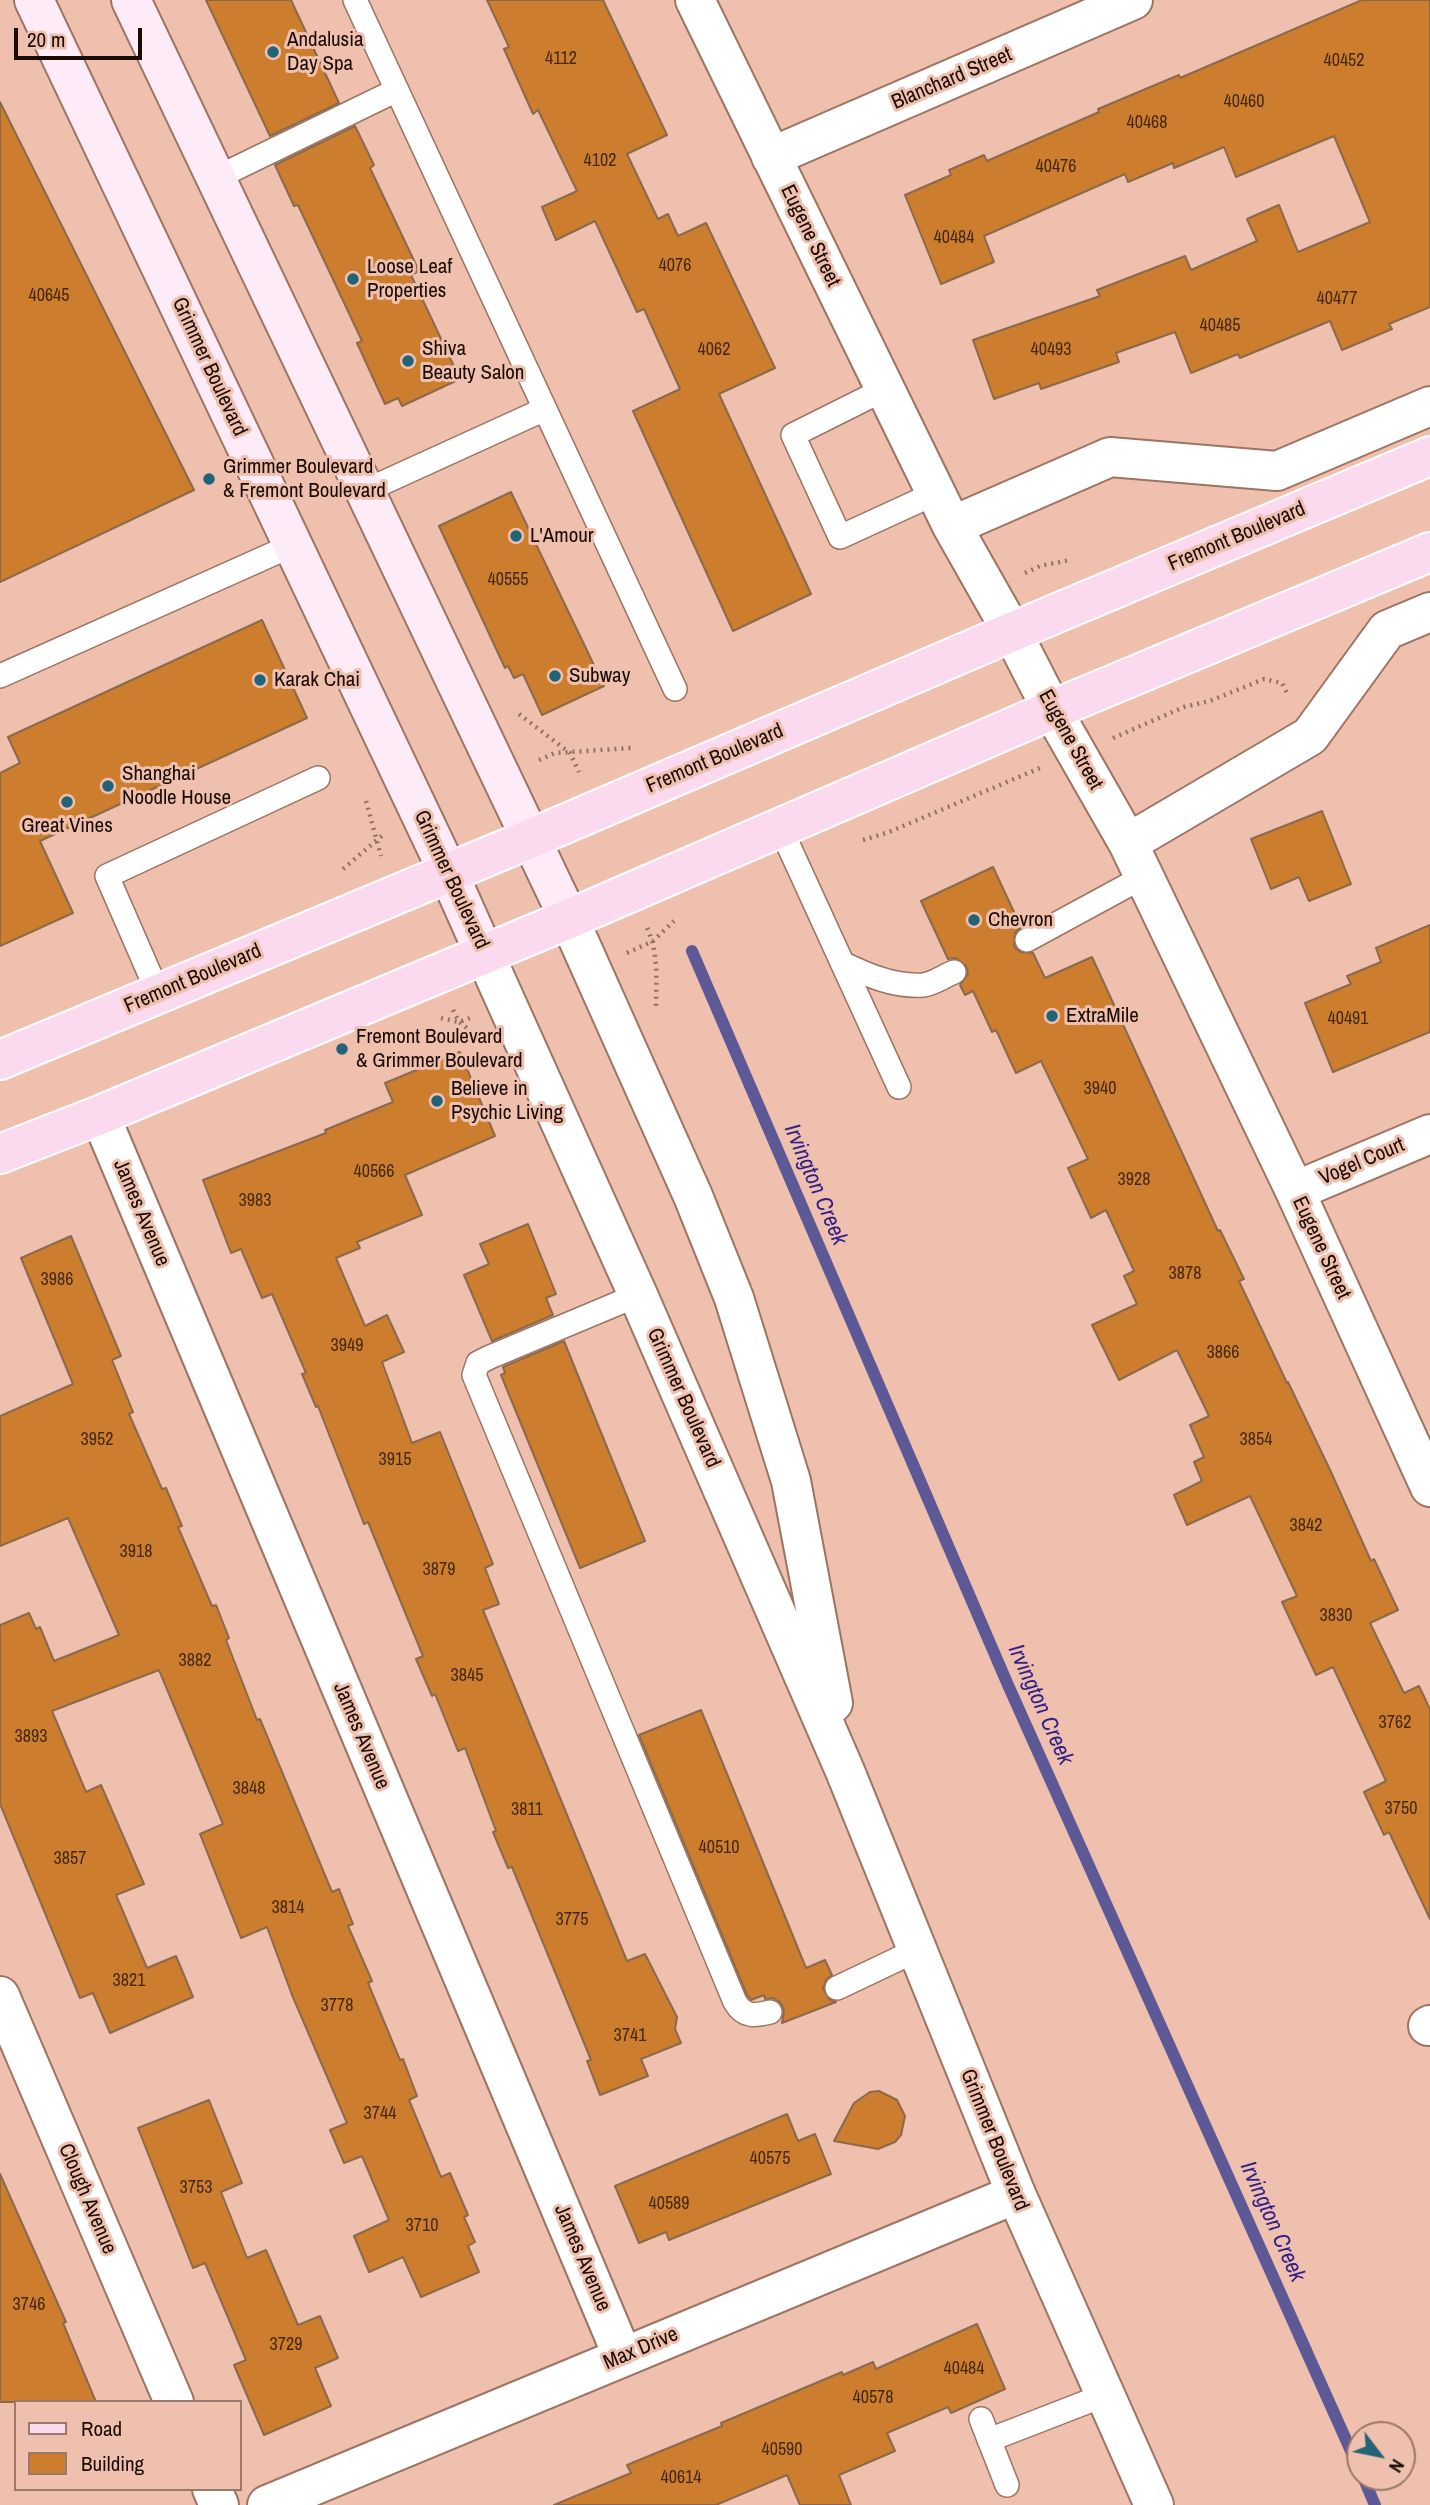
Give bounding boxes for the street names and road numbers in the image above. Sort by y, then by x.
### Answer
street label: Blanchard Street [888,42,1016,116]
street label: Eugene Street [775,181,845,291]
street label: Grimmer Boulevard [166,294,252,440]
street label: Fremont Boulevard [1165,497,1309,577]
street label: Eugene Street [1032,686,1108,794]
street label: Fremont Boulevard [643,719,787,799]
street label: Grimmer Boulevard [408,807,494,953]
street label: Fremont Boulevard [121,939,265,1019]
street label: Vogel Court [1316,1133,1408,1191]
street label: James Avenue [107,1156,175,1270]
street label: Eugene Street [1286,1193,1356,1303]
street label: Grimmer Boulevard [641,1324,725,1472]
street label: James Avenue [327,1679,395,1793]
street label: Grimmer Boulevard [954,2066,1034,2214]
street label: Clough Avenue [52,2140,122,2258]
street label: James Avenue [548,2201,616,2315]
street label: Max Drive [600,2322,682,2376]

